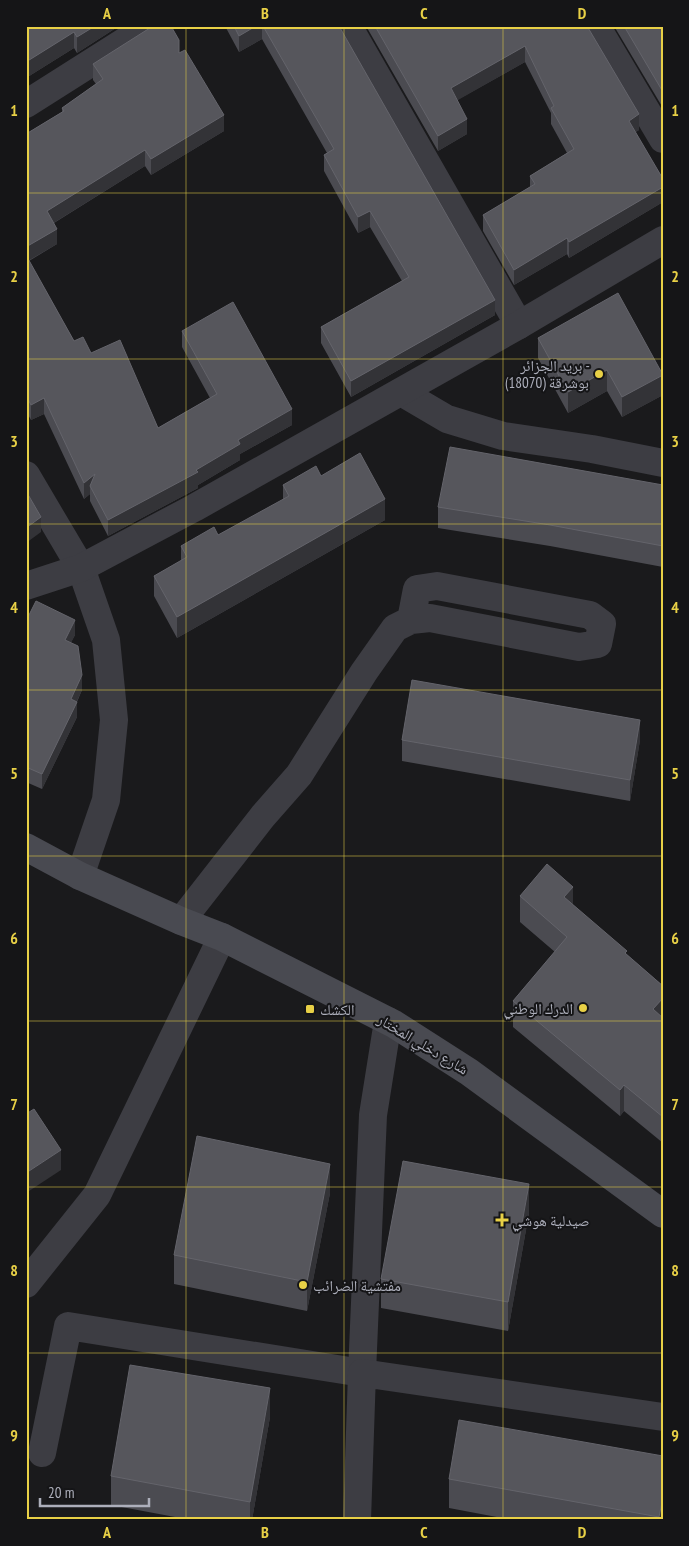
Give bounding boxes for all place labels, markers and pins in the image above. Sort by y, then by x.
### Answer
place label: بريد الجزائر - بوشرقة (18070) [505,356,590,392]
marker: بريد الجزائر - بوشرقة (18070) [593,368,605,380]
place label: الدرك الوطني [503,999,573,1020]
place label: الكشك [320,1000,355,1019]
marker: الدرك الوطني [577,1002,589,1014]
marker: الكشك [304,1003,316,1015]
place label: صيدلية هوشي [512,1211,590,1232]
marker: صيدلية هوشي [496,1214,508,1226]
place label: مفتشية الضرائب [313,1276,401,1295]
marker: مفتشية الضرائب [297,1279,309,1291]

